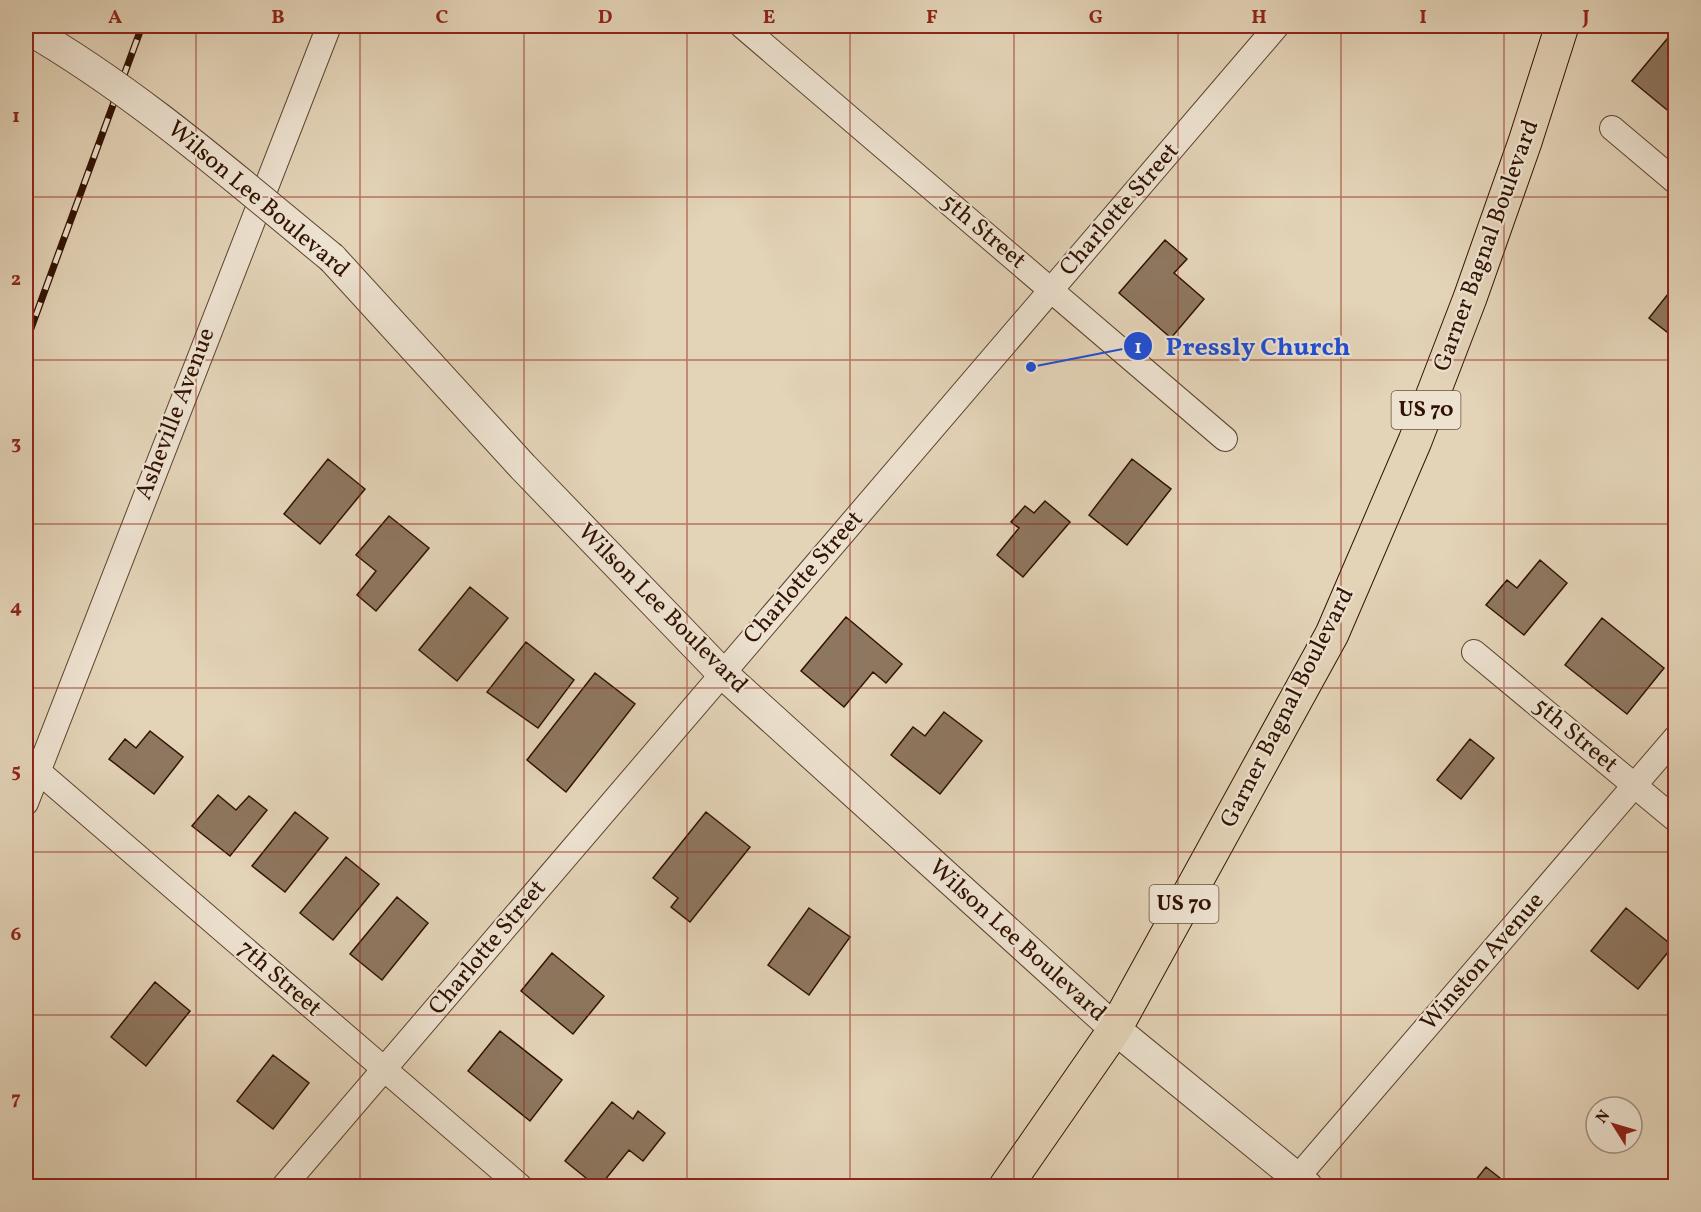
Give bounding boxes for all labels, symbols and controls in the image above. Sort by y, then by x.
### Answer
text: A [108,4,122,32]
text: B [271,4,285,32]
text: C [436,4,449,32]
text: D [598,4,612,32]
text: E [763,4,775,32]
text: F [926,4,938,32]
text: G [1089,4,1103,32]
text: H [1251,4,1267,32]
text: I [1419,4,1427,32]
text: J [1581,4,1590,32]
text: 1 [12,103,20,131]
street label: Wilson Lee Boulevard [159,113,357,287]
street label: Garner Bagnal Boulevard [1426,116,1548,376]
street label: Charlotte Street [1052,136,1188,284]
street label: 5th Street [933,186,1033,278]
text: 2 [11,266,21,294]
street label: Asheville Avenue [128,323,224,505]
callout: Pressly Church [1123,324,1362,368]
text: Pressly Church [1166,330,1350,366]
text: 1 [1134,336,1142,361]
road number: US 70 [1392,391,1460,429]
text: 3 [11,430,21,458]
street label: Charlotte Street [736,504,872,652]
street label: Wilson Lee Boulevard [569,516,755,702]
street label: Garner Bagnal Boulevard [1213,582,1363,834]
text: 4 [10,594,22,622]
street label: 5th Street [1525,690,1625,782]
text: 5 [11,758,21,786]
street label: Wilson Lee Boulevard [921,852,1113,1030]
street label: Charlotte Street [421,873,555,1023]
road number: US 70 [1150,885,1218,923]
street label: Winston Avenue [1413,885,1553,1039]
text: 6 [11,921,22,949]
street label: 7th Street [229,933,329,1025]
text: 7 [11,1085,21,1113]
north arrow [1584,1095,1644,1155]
text: N [1591,1106,1616,1128]

